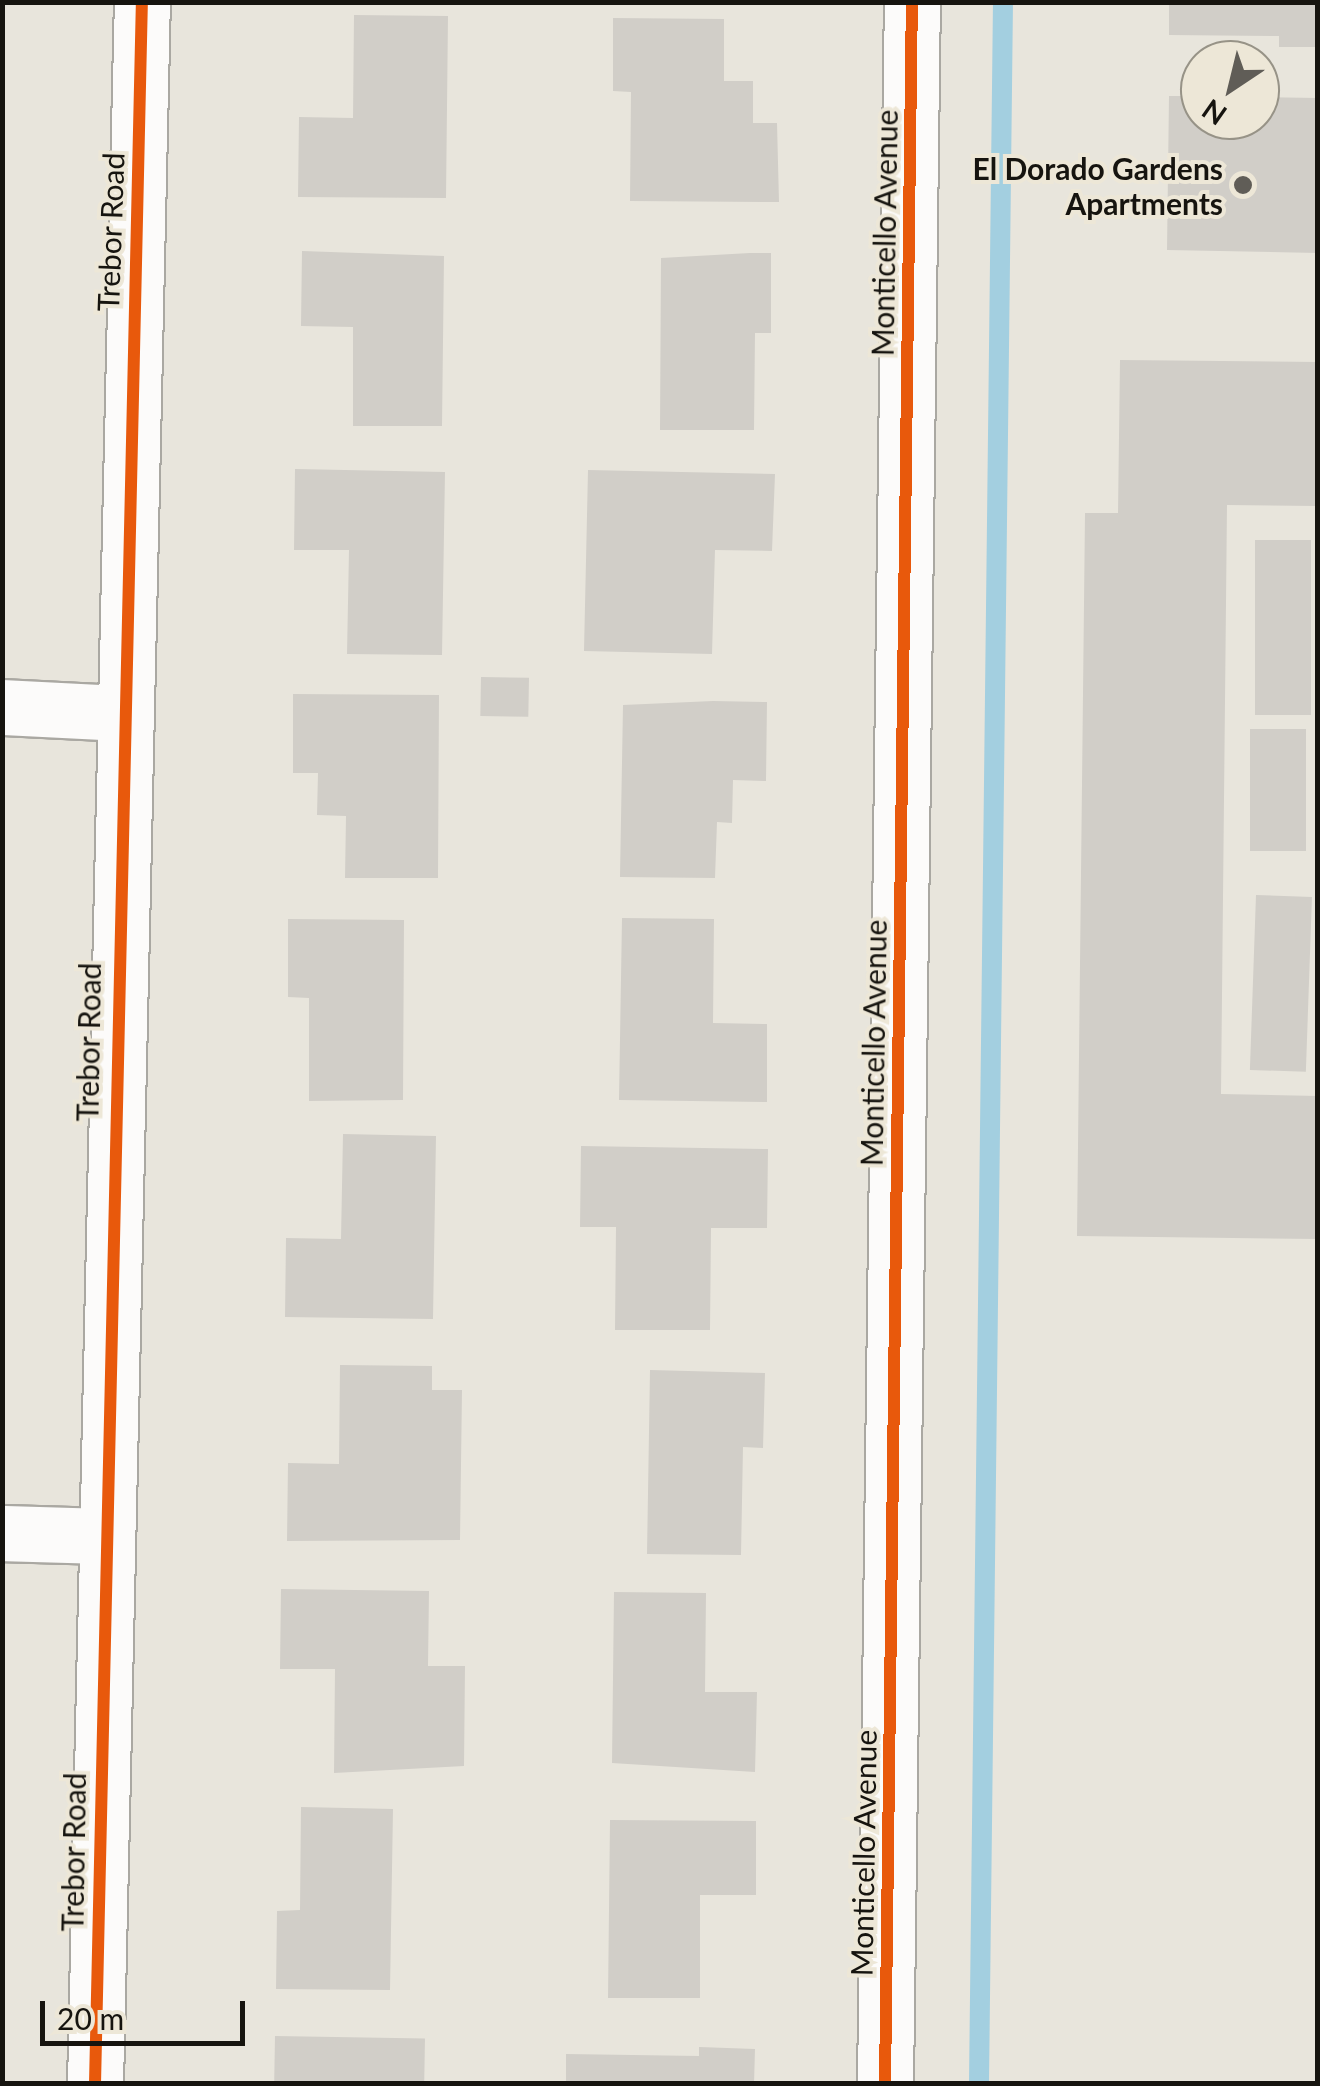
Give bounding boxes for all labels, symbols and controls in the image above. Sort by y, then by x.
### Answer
north arrow [1180,40,1280,140]
text: N [1195,93,1233,133]
street label: Monticello Avenue [864,109,904,357]
place label: El Dorado Gardens Apartments [973,150,1223,220]
street label: Trebor Road [89,152,131,312]
marker: El Dorado Gardens Apartments [1232,174,1254,196]
street label: Monticello Avenue [853,919,893,1167]
street label: Trebor Road [69,962,107,1122]
street label: Monticello Avenue [843,1729,883,1977]
street label: Trebor Road [54,1772,92,1932]
scale bar [45,1981,250,2043]
text: 20 m [57,2000,124,2036]

